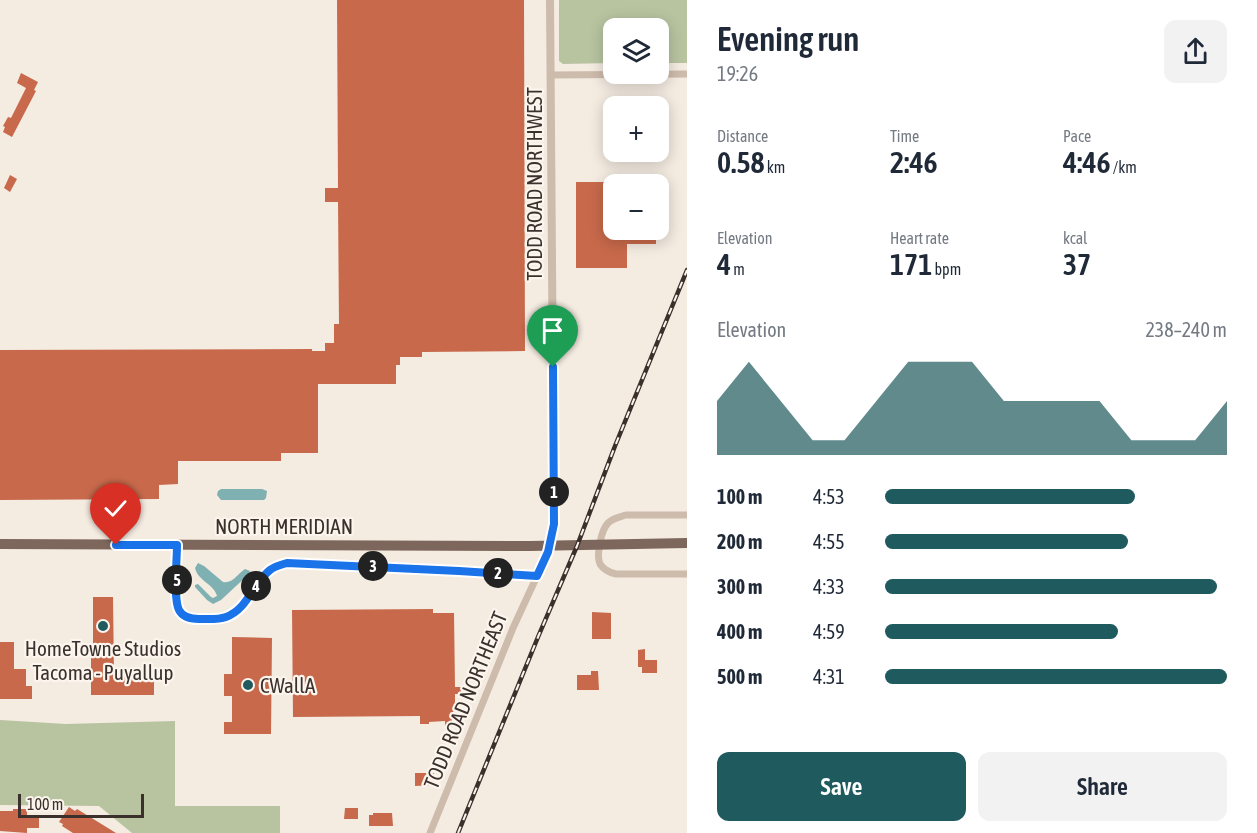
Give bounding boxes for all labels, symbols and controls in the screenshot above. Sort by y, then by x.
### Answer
map controls [603,18,669,240]
button: layers [603,18,669,84]
text: Evening run [717,20,859,58]
button: share [1164,20,1227,83]
text: 19:26 [717,62,758,85]
street label: TODD ROAD NORTHWEST [522,87,546,281]
button: + [603,96,669,162]
text: Distance [717,127,768,145]
text: Time [890,127,919,145]
text: Pace [1063,127,1091,145]
text: 0.58 [717,145,765,179]
text: 2:46 [890,145,938,179]
text: 4:46 [1063,145,1111,179]
text: km [765,158,785,176]
text: /km [1111,158,1137,176]
button: − [603,174,669,240]
text: Elevation [717,229,772,247]
text: Heart rate [890,229,949,247]
text: kcal [1063,229,1087,247]
text: 4 [717,247,731,281]
text: 171 [890,247,932,281]
text: 37 [1063,247,1091,281]
text: m [731,260,745,278]
text: bpm [932,260,961,278]
pin [527,305,578,367]
icon: arrive [536,314,569,347]
text: Elevation [717,318,786,341]
text: 238–240 m [1145,318,1227,341]
pin: 1 [539,477,569,507]
pin [90,483,141,545]
text: 1 [550,483,558,501]
text: 100 m [717,485,762,508]
text: 4:53 [813,485,845,508]
icon: check [99,492,132,525]
street label: NORTH MERIDIAN [215,514,353,538]
text: 200 m [717,530,762,553]
text: 4:55 [813,530,845,553]
pin: 3 [358,551,388,581]
text: 3 [369,557,377,575]
pin: 2 [483,558,513,588]
text: 2 [494,564,502,582]
pin: 5 [162,565,192,595]
text: 5 [173,571,181,589]
pin: 4 [241,571,271,601]
text: 300 m [717,575,762,598]
text: 4:33 [813,575,845,598]
text: 4 [252,577,260,595]
street label: TODD ROAD NORTHEAST [419,608,511,792]
marker: HomeTowne Studios Tacoma - Puyallup [96,619,110,633]
text: 400 m [717,620,762,643]
text: 4:59 [813,620,845,643]
place label: HomeTowne Studios Tacoma - Puyallup [25,636,181,684]
text: 500 m [717,665,762,688]
text: 4:31 [813,665,845,688]
place label: CWallA [260,673,316,697]
marker: CWallA [241,678,255,692]
button: Save [717,752,966,821]
button: Share [978,752,1227,821]
scale bar [18,791,144,818]
text: 100 m [27,795,63,813]

